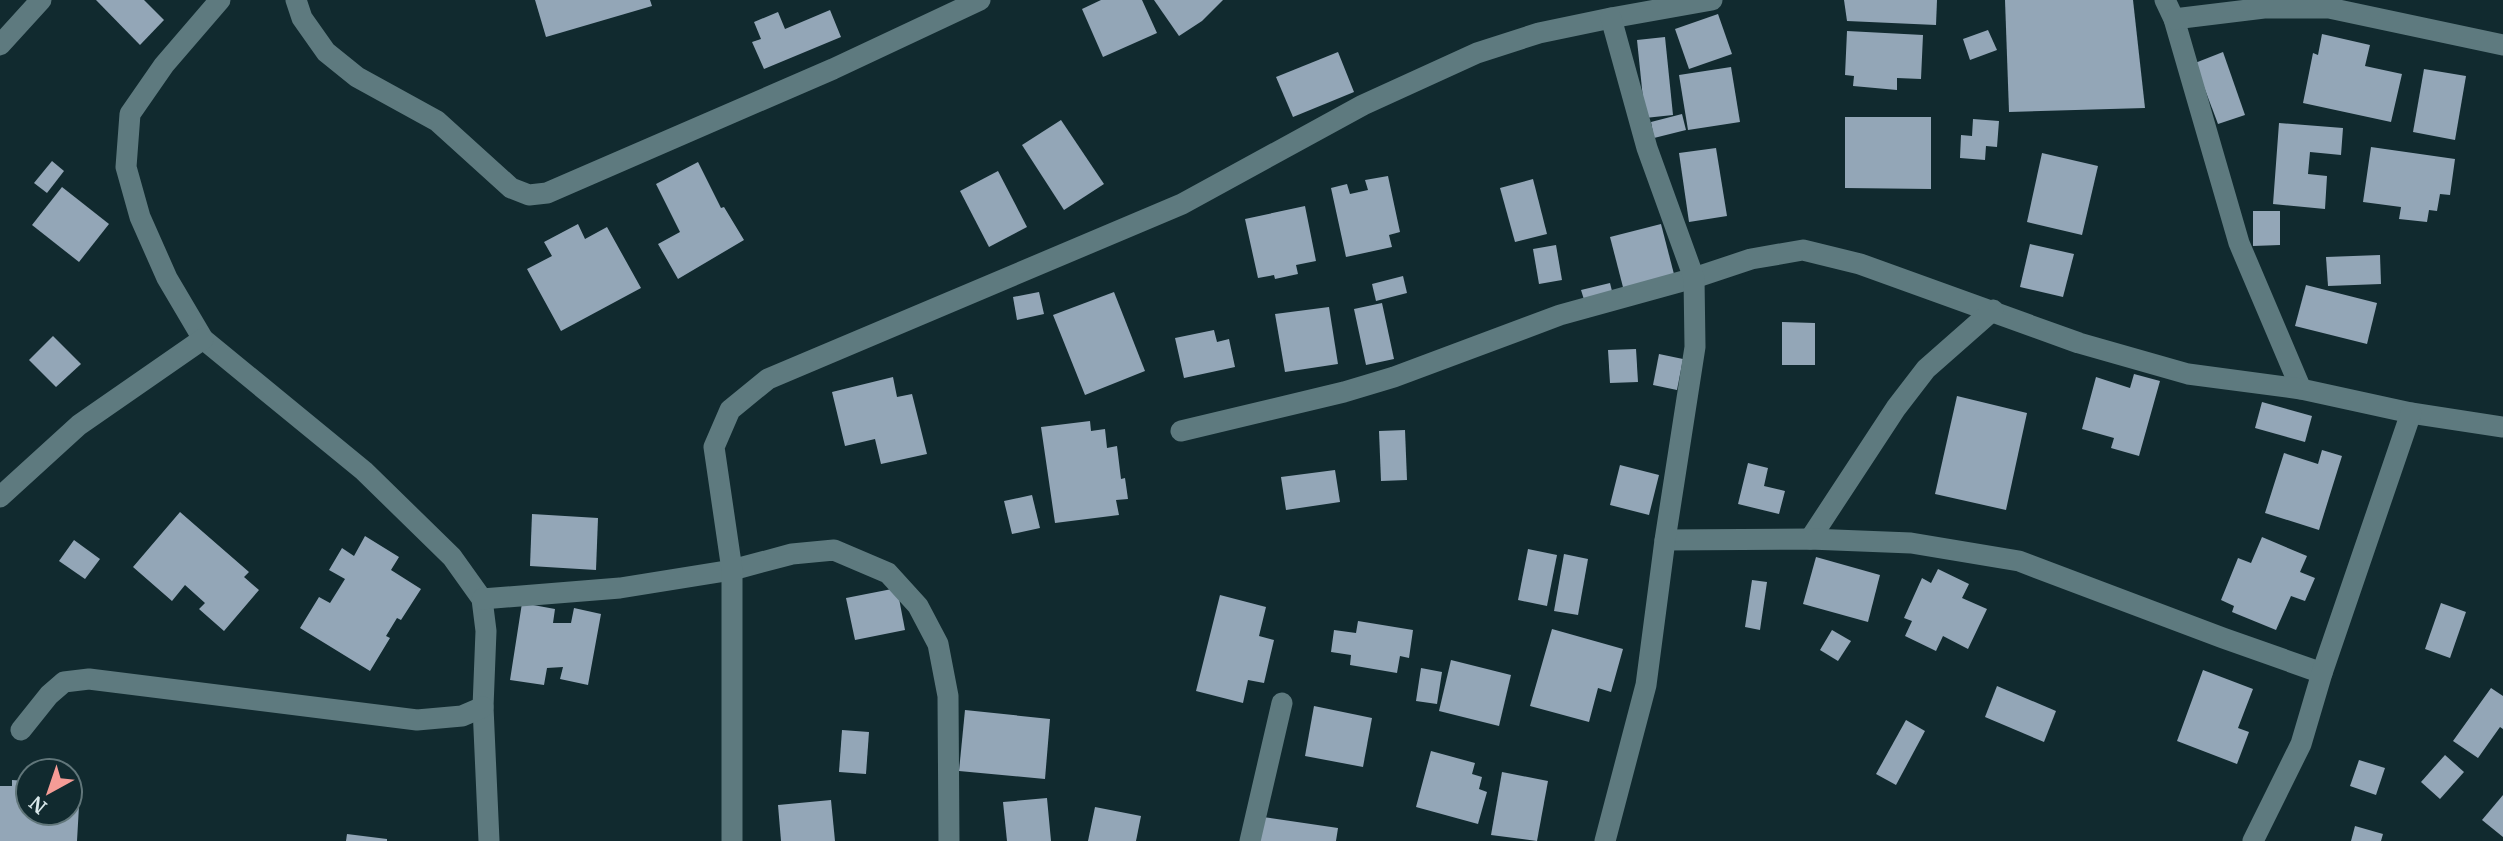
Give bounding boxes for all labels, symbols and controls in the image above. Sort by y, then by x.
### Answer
north arrow [14,757,84,827]
text: N [25,791,52,819]

